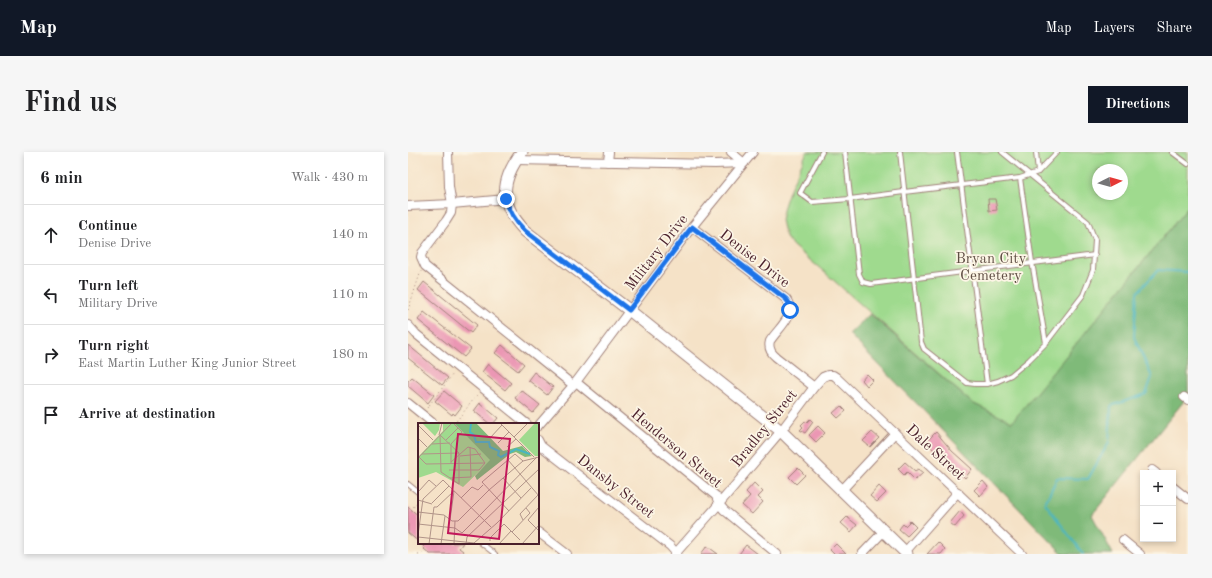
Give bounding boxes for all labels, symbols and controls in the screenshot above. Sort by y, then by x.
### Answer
text: Map [20,19,57,38]
text: Map [1046,21,1072,35]
text: Layers [1094,21,1135,35]
text: Share [1157,21,1192,35]
button: Directions [1088,86,1188,123]
text: Find us [24,90,117,118]
north arrow [1092,164,1128,200]
text: 6 min [40,170,83,187]
text: Walk · 430 m [291,171,368,184]
route end [497,190,515,208]
street label: Military Drive [623,212,691,294]
text: Continue [78,219,137,234]
icon: ahead [40,224,62,246]
street label: Denise Drive [716,227,792,291]
text: 140 m [331,228,368,241]
text: Denise Drive [78,237,151,250]
park label: Bryan City Cemetery [956,252,1027,284]
text: Turn left [78,279,138,294]
icon: left [40,284,62,306]
text: 110 m [331,288,368,301]
text: Military Drive [78,297,157,310]
route start [781,301,799,319]
text: Turn right [78,339,149,354]
icon: right [40,344,62,366]
text: 180 m [331,348,368,361]
text: East Martin Luther King Junior Street [78,357,296,370]
street label: Bradley Street [730,387,801,470]
icon: arrive [40,404,62,426]
text: Arrive at destination [78,407,216,422]
street label: Henderson Street [628,407,724,491]
street label: Dale Street [903,422,967,484]
inset map [418,423,539,544]
street label: Dansby Street [574,453,656,522]
map controls [1140,470,1176,542]
button: + [1140,470,1176,506]
button: − [1140,506,1176,542]

